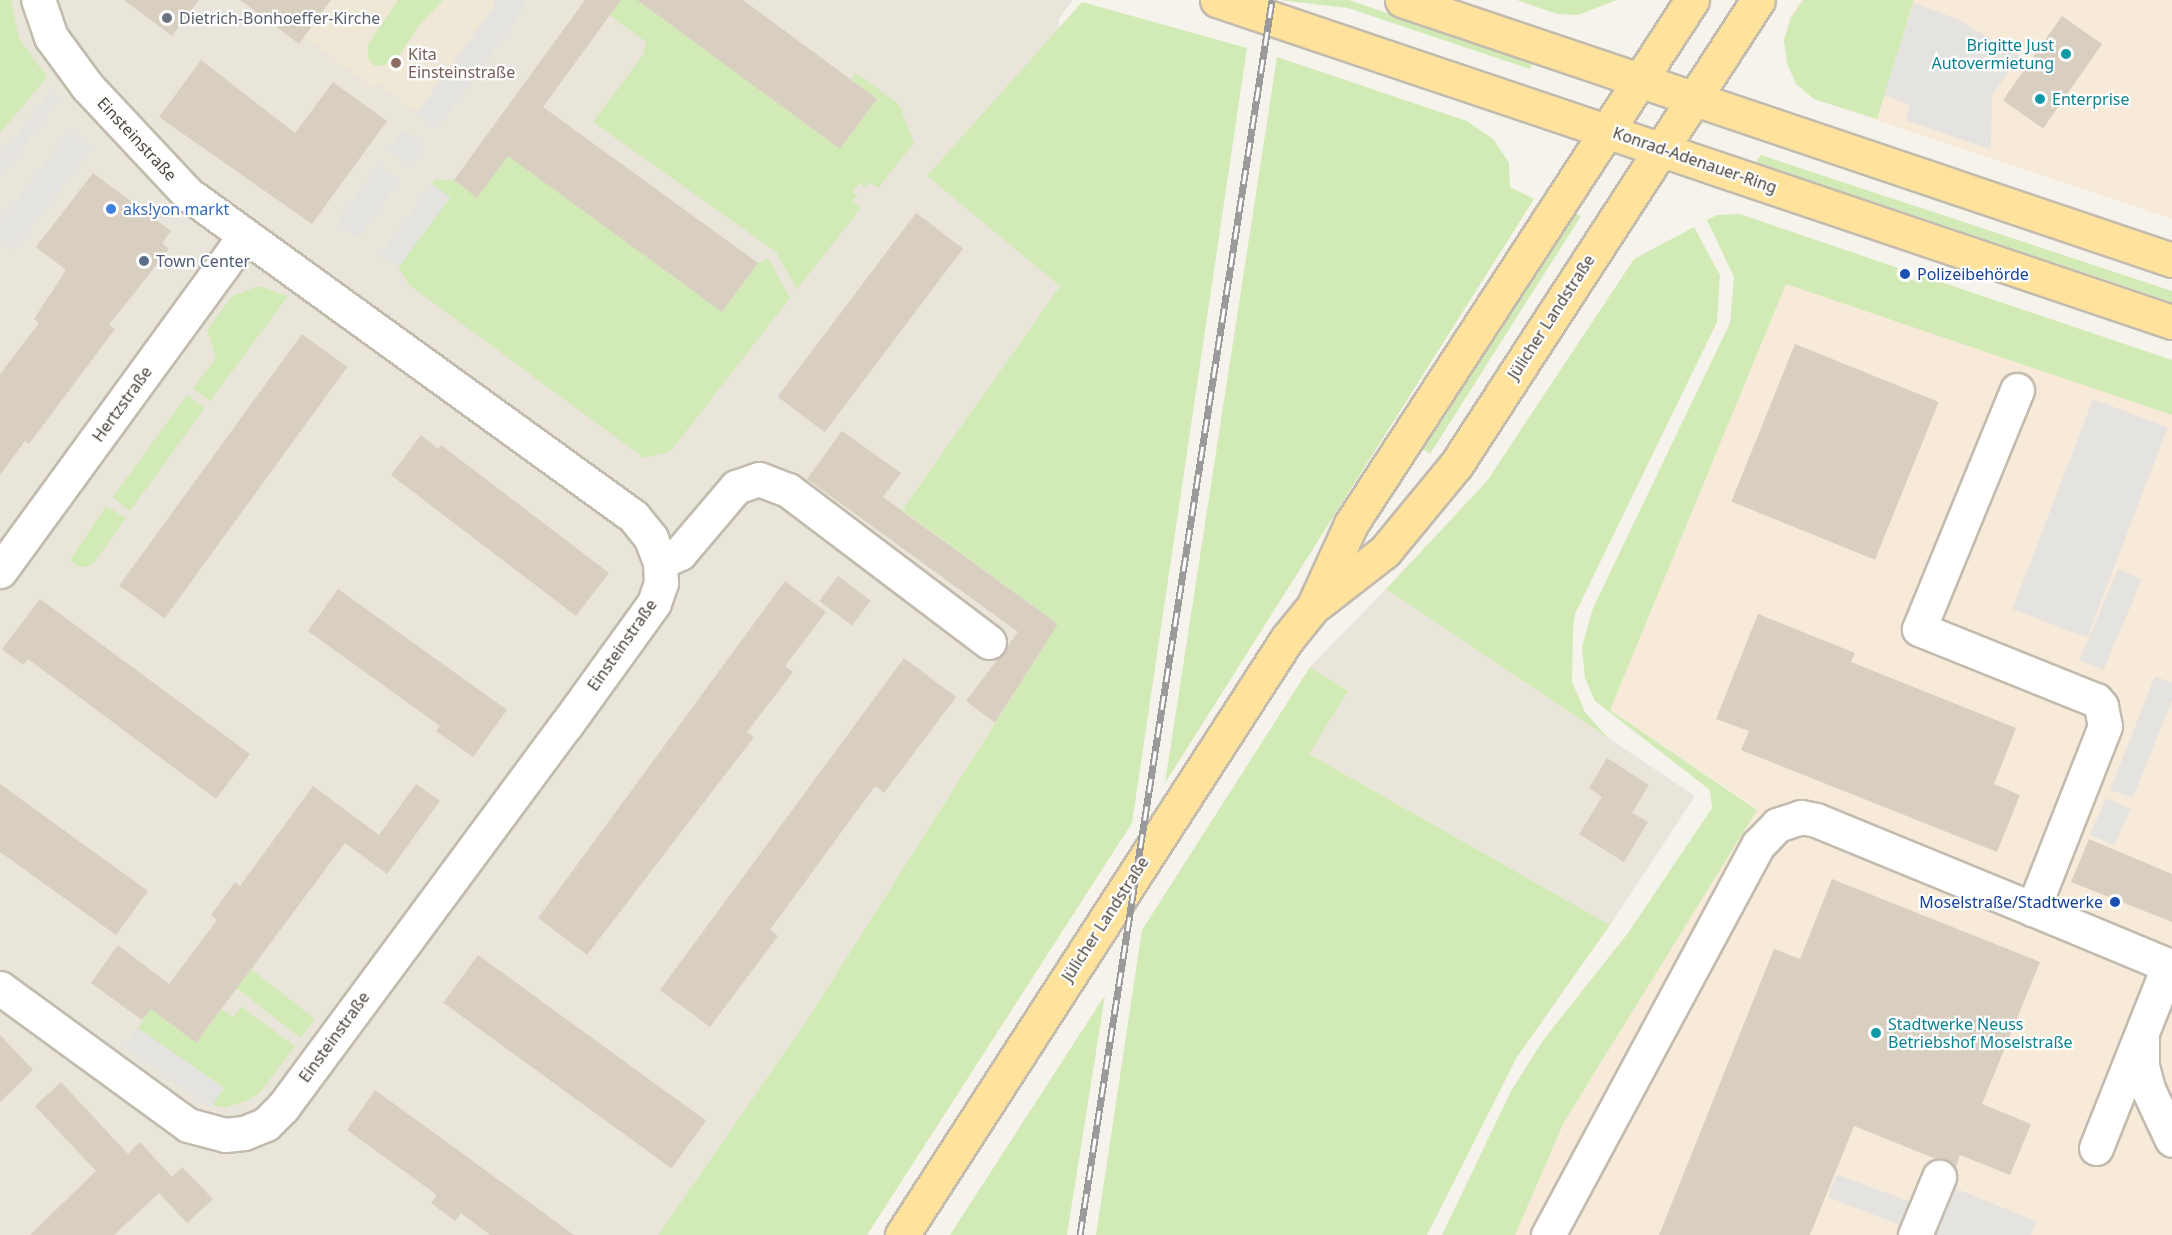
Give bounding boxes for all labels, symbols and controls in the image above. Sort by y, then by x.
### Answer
place label: Dietrich-Bonhoeffer-Kirche [179,8,380,28]
marker: Dietrich-Bonhoeffer-Kirche [160,11,174,25]
place label: Brigitte Just Autovermietung [1931,35,2054,73]
place label: Kita Einsteinstraße [408,44,515,82]
marker: Brigitte Just Autovermietung [2059,47,2073,61]
marker: Kita Einsteinstraße [389,56,403,70]
place label: Enterprise [2052,89,2129,109]
marker: Enterprise [2033,92,2047,106]
street label: Einsteinstraße [93,93,181,185]
street label: Konrad-Adenauer-Ring [1610,123,1780,197]
place label: aks!yon markt [123,199,229,219]
marker: aks!yon markt [104,202,118,216]
place label: Town Center [156,251,250,271]
street label: Jülicher Landstraße [1504,251,1598,383]
marker: Town Center [137,254,151,268]
place label: Polizeibehörde [1917,264,2029,284]
marker: Polizeibehörde [1898,267,1912,281]
street label: Hertzstraße [88,363,156,445]
street label: Einsteinstraße [583,596,661,694]
street label: Jülicher Landstraße [1058,853,1152,985]
place label: Moselstraße/Stadtwerke [1919,892,2103,912]
marker: Moselstraße/Stadtwerke [2108,895,2122,909]
street label: Einsteinstraße [295,988,373,1086]
place label: Stadtwerke Neuss Betriebshof Moselstraße [1888,1014,2073,1052]
marker: Stadtwerke Neuss Betriebshof Moselstraße [1869,1026,1883,1040]

